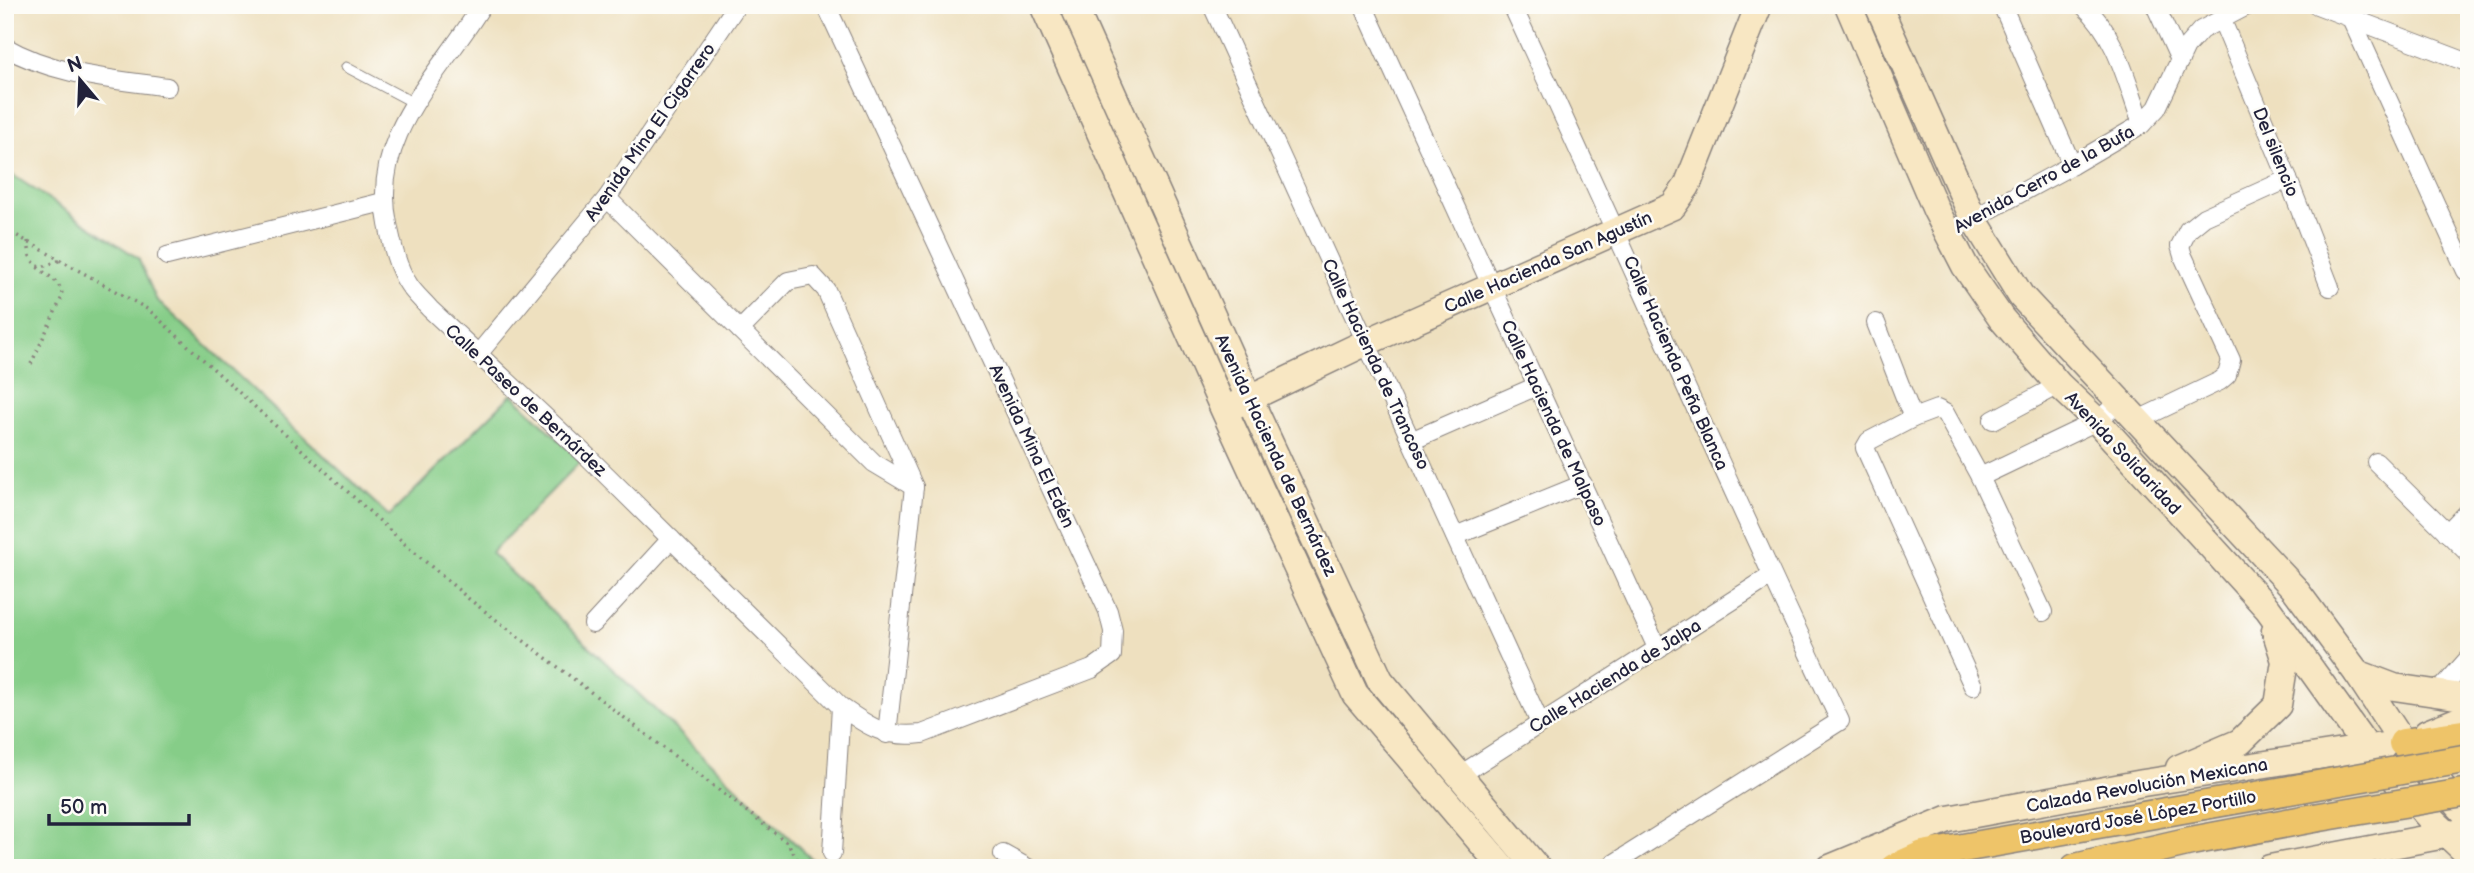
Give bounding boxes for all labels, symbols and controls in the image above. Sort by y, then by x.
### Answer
street label: Avenida Mina El Cigarrero [581,39,720,225]
north arrow [46,46,116,116]
text: N [64,52,85,79]
street label: Del silencio [2248,105,2303,200]
street label: Avenida Cerro de la Bufa [1950,121,2138,238]
street label: Calle Hacienda San Agustín [1441,207,1655,318]
street label: Calle Hacienda Peña Blanca [1619,253,1732,474]
street label: Calle Hacienda de Trancoso [1317,255,1434,473]
street label: Calle Hacienda de Malpaso [1496,317,1611,530]
street label: Calle Paseo de Bernárdez [440,320,611,481]
street label: Avenida Hacienda de Bernárdez [1210,331,1341,580]
street label: Avenida Mina El Edén [984,361,1079,531]
street label: Avenida Solidaridad [2060,388,2185,519]
street label: Calle Hacienda de Jalpa [1526,615,1705,738]
street label: Calzada Revolución Mexicana [2025,754,2269,817]
scale bar [49,782,189,826]
street label: Boulevard José López Portillo [2018,786,2258,849]
text: 50 m [60,795,107,820]

